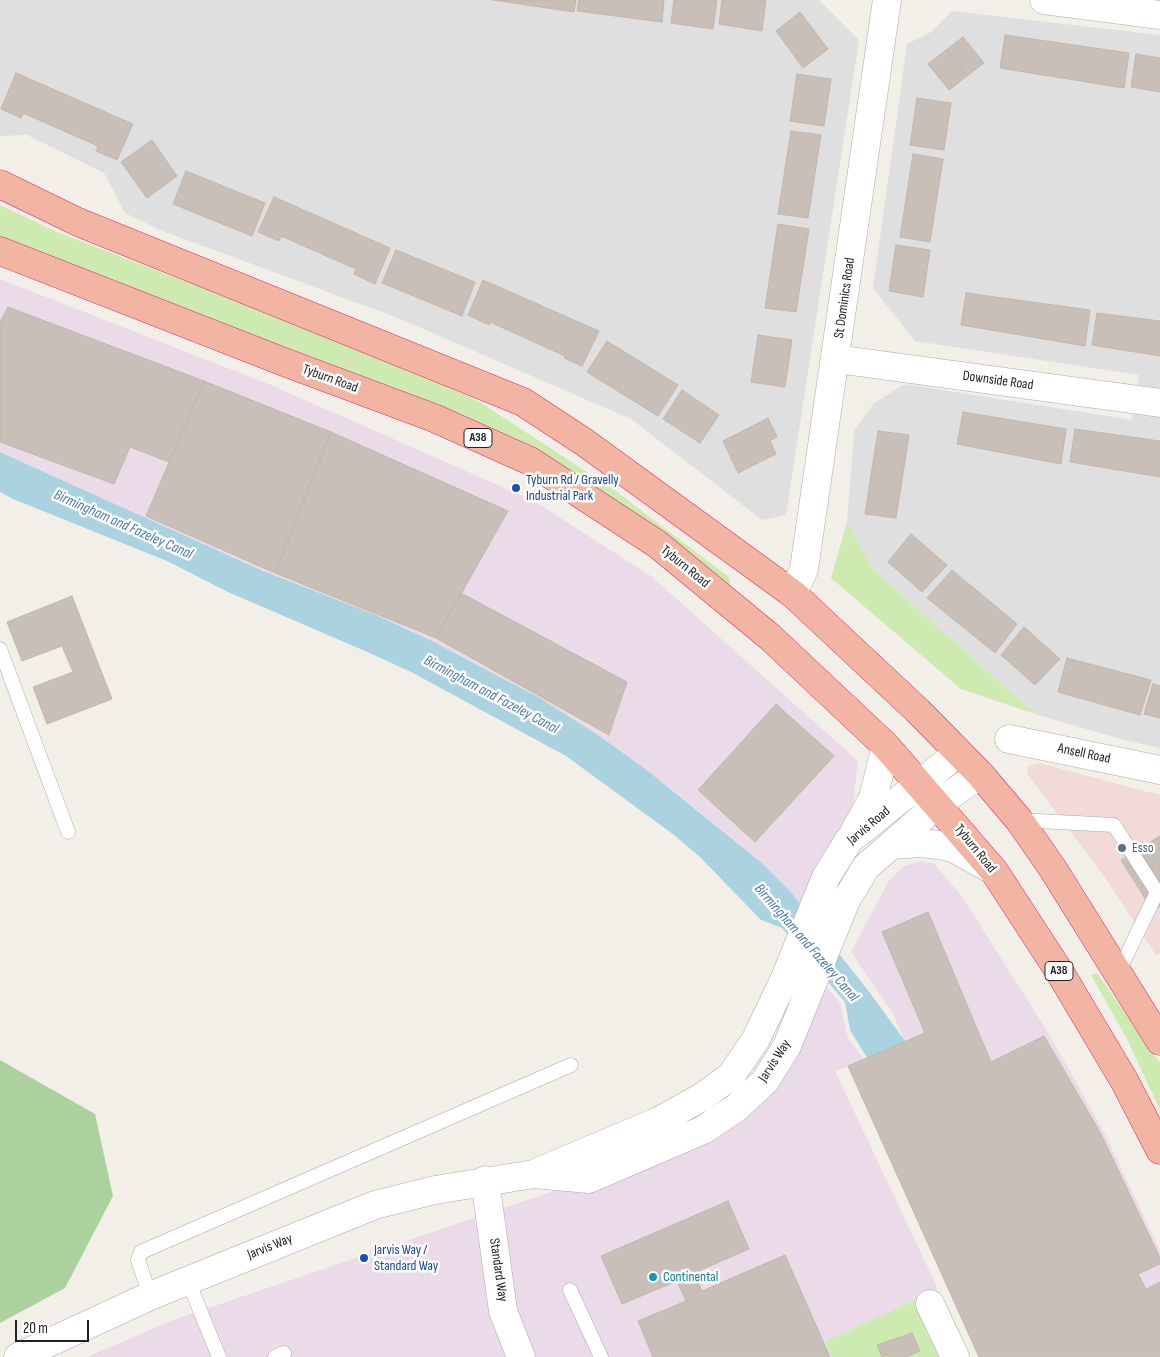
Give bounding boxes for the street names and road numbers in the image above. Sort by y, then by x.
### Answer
street label: St Dominics Road [831,256,859,340]
street label: Tyburn Road [300,361,360,397]
street label: Downside Road [962,368,1034,394]
road number: A38 [464,428,492,448]
street label: Tyburn Road [657,542,713,592]
street label: Ansell Road [1056,740,1112,768]
street label: Jarvis Road [844,803,894,849]
street label: Tyburn Road [950,821,1000,877]
road number: A38 [1045,961,1073,980]
street label: Jarvis Way [755,1037,795,1085]
street label: Jarvis Way [245,1230,295,1264]
street label: Standard Way [485,1237,511,1303]

